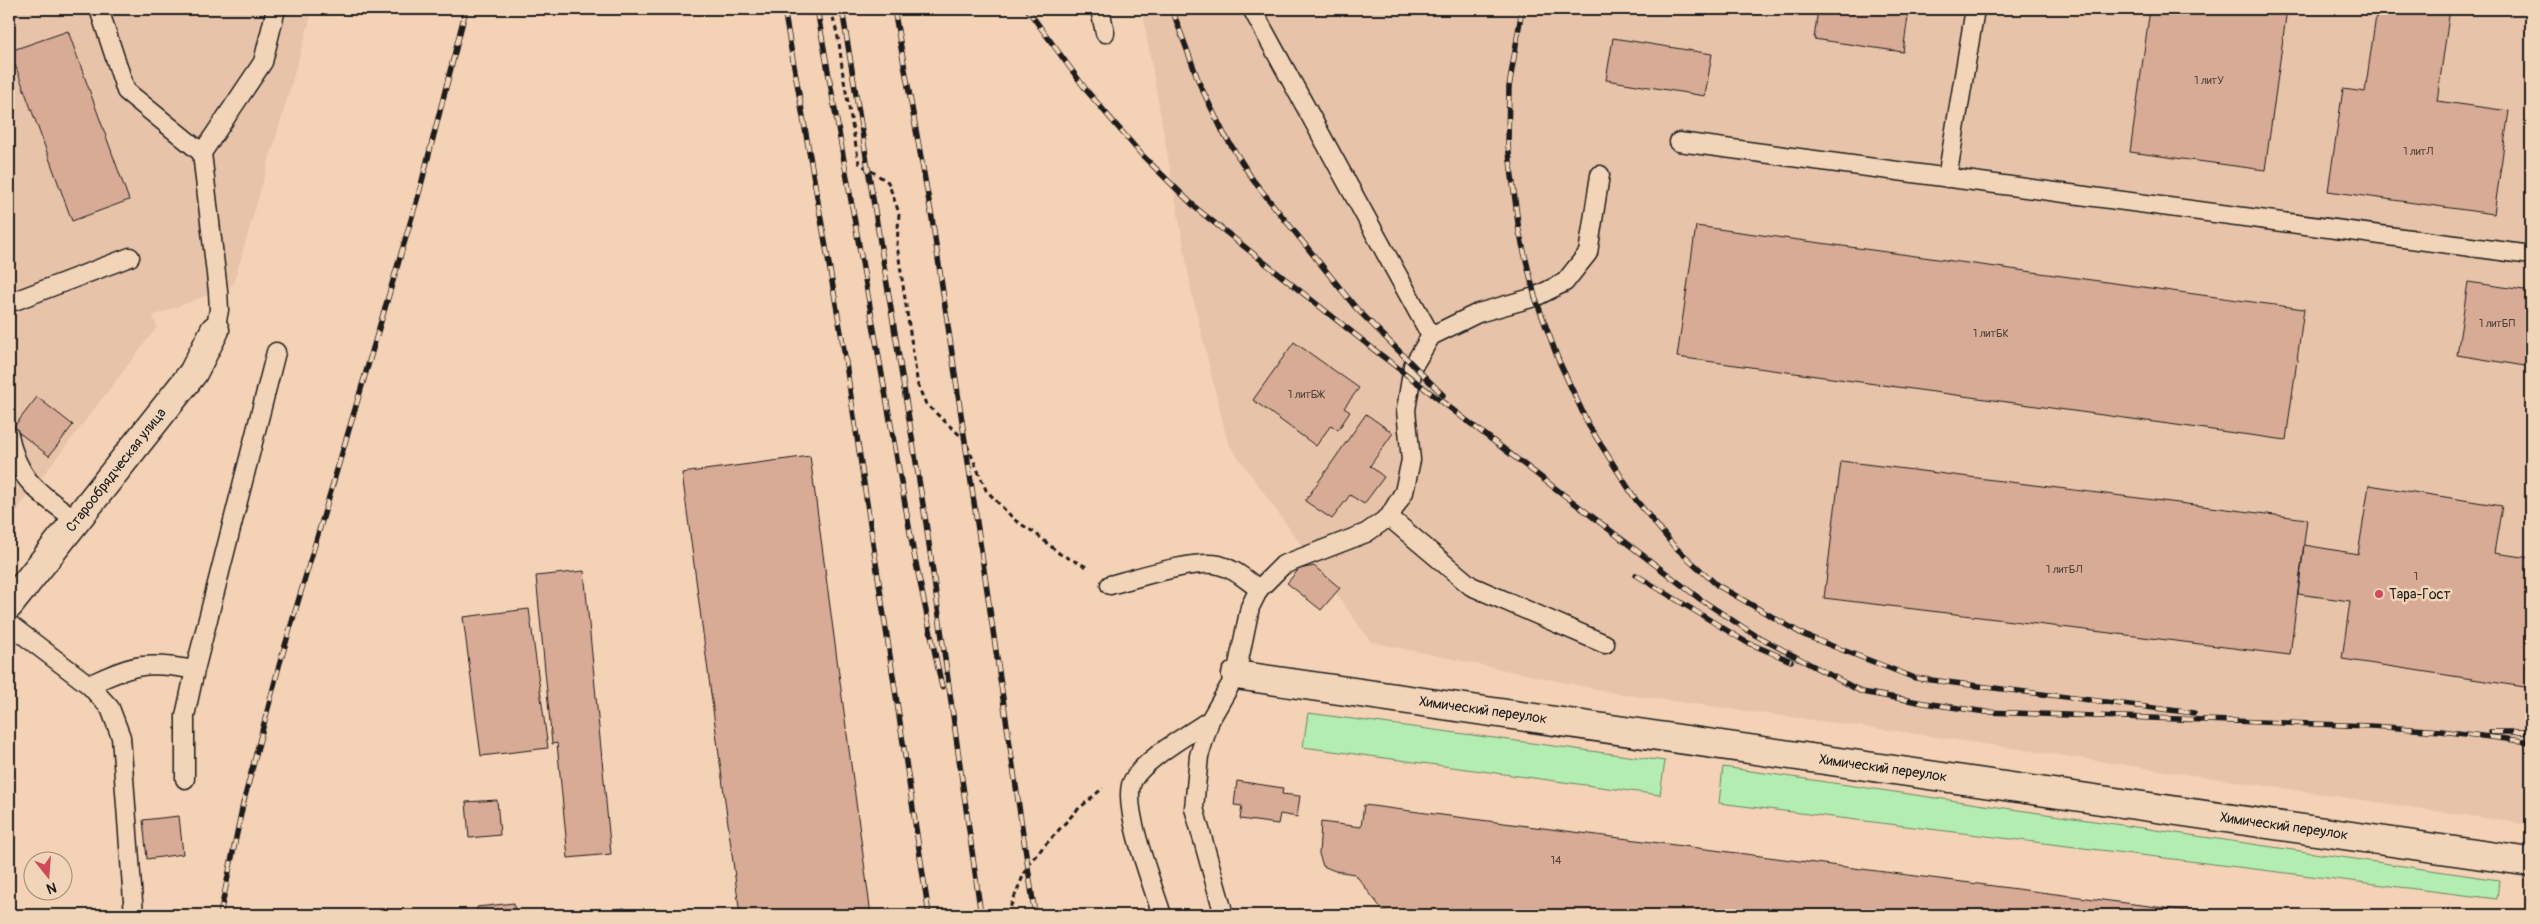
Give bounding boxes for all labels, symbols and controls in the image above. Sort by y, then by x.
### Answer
house number: 1 литУ [2194,74,2224,87]
house number: 1 литЛ [2403,145,2433,158]
house number: 1 литБП [2479,317,2515,330]
house number: 1 литБК [1973,327,2009,340]
house number: 1 литБЖ [1288,388,1325,401]
street label: Старообрядческая улица [62,405,170,535]
house number: 1 литБЛ [2046,563,2082,576]
house number: 1 [2414,570,2418,583]
place label: Тара-Гост [2389,586,2450,603]
marker: Тара-Гост [2373,588,2385,600]
street label: Химический переулок [1418,693,1548,727]
street label: Химический переулок [1818,751,1948,785]
street label: Химический переулок [2219,809,2349,843]
north arrow [22,852,72,902]
house number: 14 [1551,854,1562,867]
text: N [45,878,59,897]

